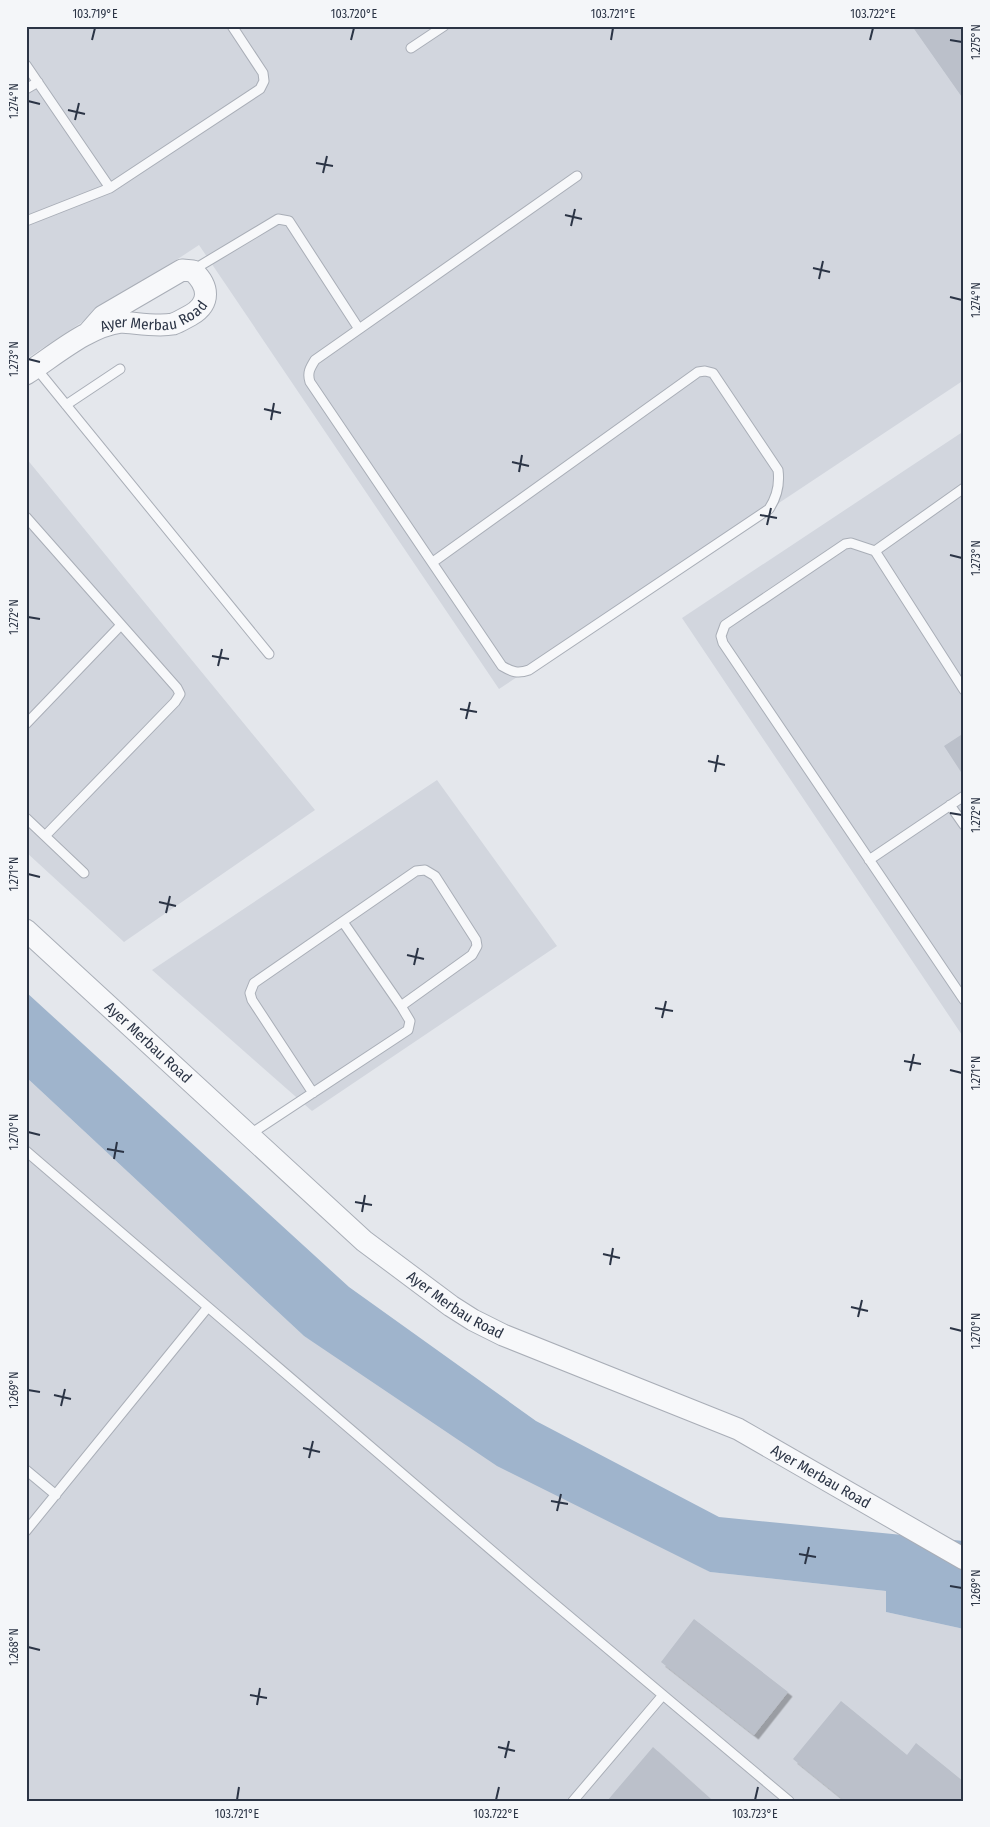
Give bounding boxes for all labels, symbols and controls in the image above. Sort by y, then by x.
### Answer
text: 103.719°E [72,7,118,21]
text: 103.720°E [331,7,378,21]
text: 103.721°E [591,7,636,21]
text: 103.722°E [850,7,896,21]
text: 1.275°N [969,24,983,60]
text: 1.274°N [7,83,21,119]
text: 1.274°N [969,282,983,318]
street label: Ayer Merbau Road [98,297,211,336]
text: 1.273°N [7,341,21,377]
text: 1.273°N [969,540,983,576]
text: 1.272°N [7,599,21,635]
text: 1.272°N [969,797,983,833]
text: 1.271°N [7,857,21,891]
street label: Ayer Merbau Road [101,998,195,1087]
text: 1.271°N [969,1056,983,1090]
text: 1.270°N [7,1114,21,1150]
street label: Ayer Merbau Road [403,1267,506,1343]
text: 1.270°N [969,1313,983,1349]
text: 1.269°N [7,1371,21,1409]
street label: Ayer Merbau Road [768,1441,874,1512]
text: 1.269°N [969,1569,983,1607]
text: 1.268°N [7,1628,21,1666]
text: 103.721°E [215,1807,260,1821]
text: 103.722°E [473,1807,519,1821]
text: 103.723°E [732,1807,778,1821]

